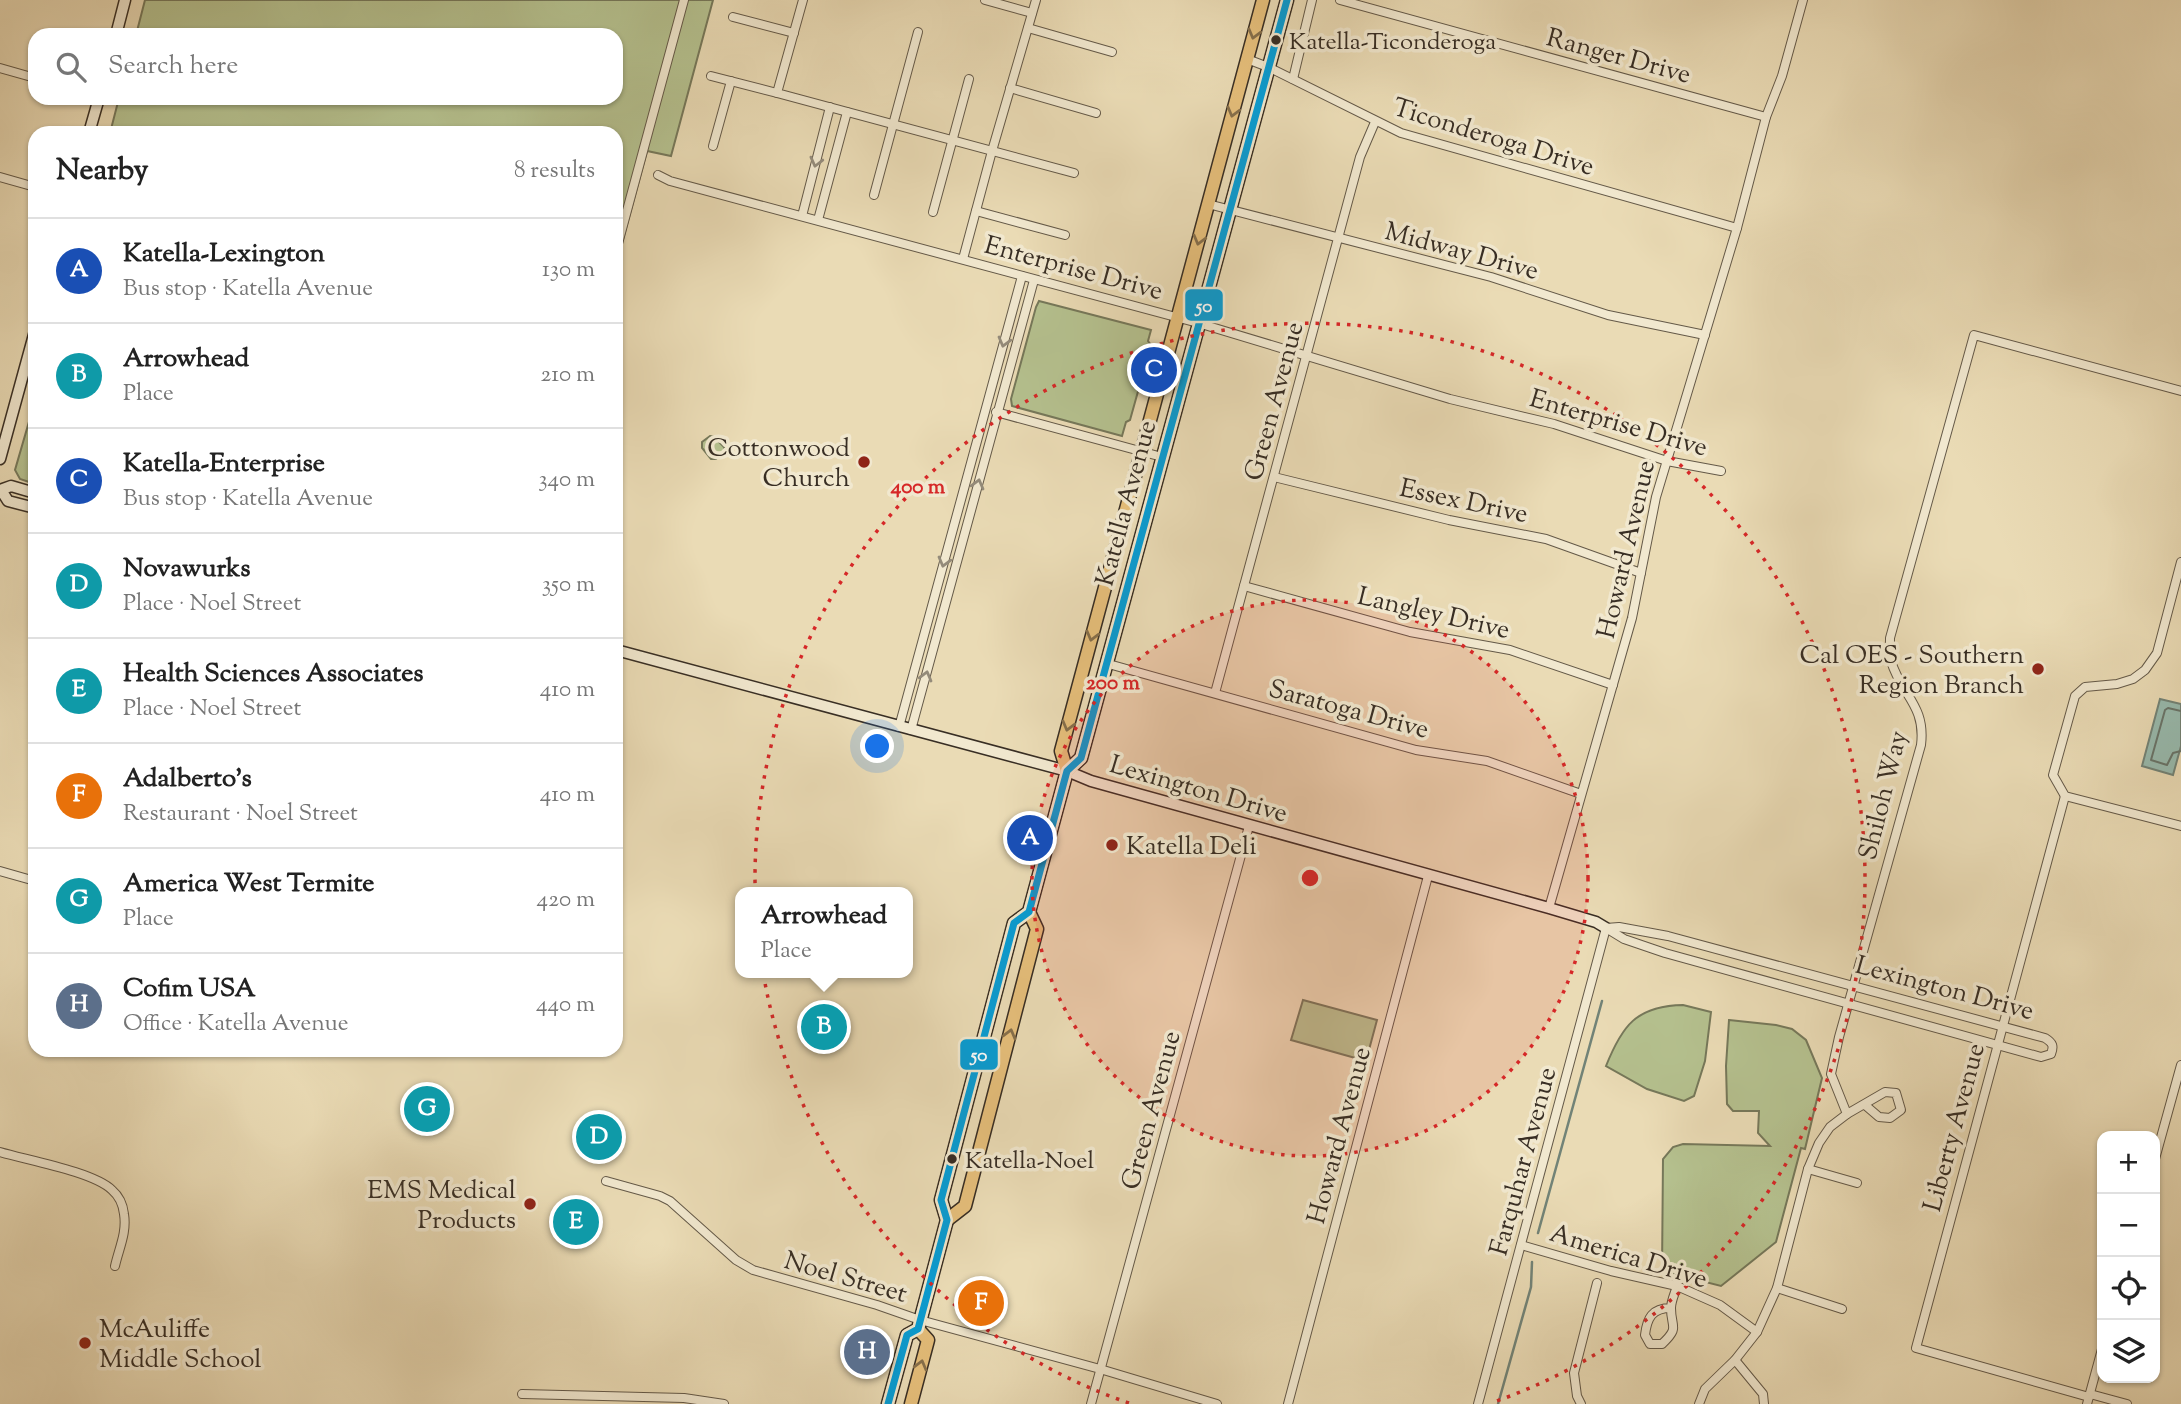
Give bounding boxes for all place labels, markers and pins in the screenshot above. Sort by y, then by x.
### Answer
place label: Katella-Ticonderoga [1289,26,1496,60]
marker: Katella-Ticonderoga [1269,33,1283,47]
pin: C [1131,344,1177,396]
place label: Cottonwood Church [707,431,850,498]
marker: Cottonwood Church [856,454,872,470]
place label: Cal OES - Southern Region Branch [1800,638,2024,705]
marker: Cal OES - Southern Region Branch [2030,661,2046,677]
pin: A [1007,812,1053,864]
place label: Katella Deli [1126,829,1257,866]
marker: Katella Deli [1104,837,1120,853]
centre of rings [1298,866,1322,890]
pin: B [801,1001,847,1053]
pin: G [404,1083,450,1135]
pin: D [576,1111,622,1163]
place label: Katella-Noel [965,1145,1094,1179]
marker: Katella-Noel [945,1152,959,1166]
place label: EMS Medical Products [367,1173,516,1240]
marker: EMS Medical Products [522,1196,538,1212]
pin: E [553,1196,599,1248]
pin: F [958,1277,1004,1329]
place label: McAuliffe Middle School [99,1312,262,1379]
pin: H [844,1326,890,1378]
marker: McAuliffe Middle School [77,1335,93,1351]

